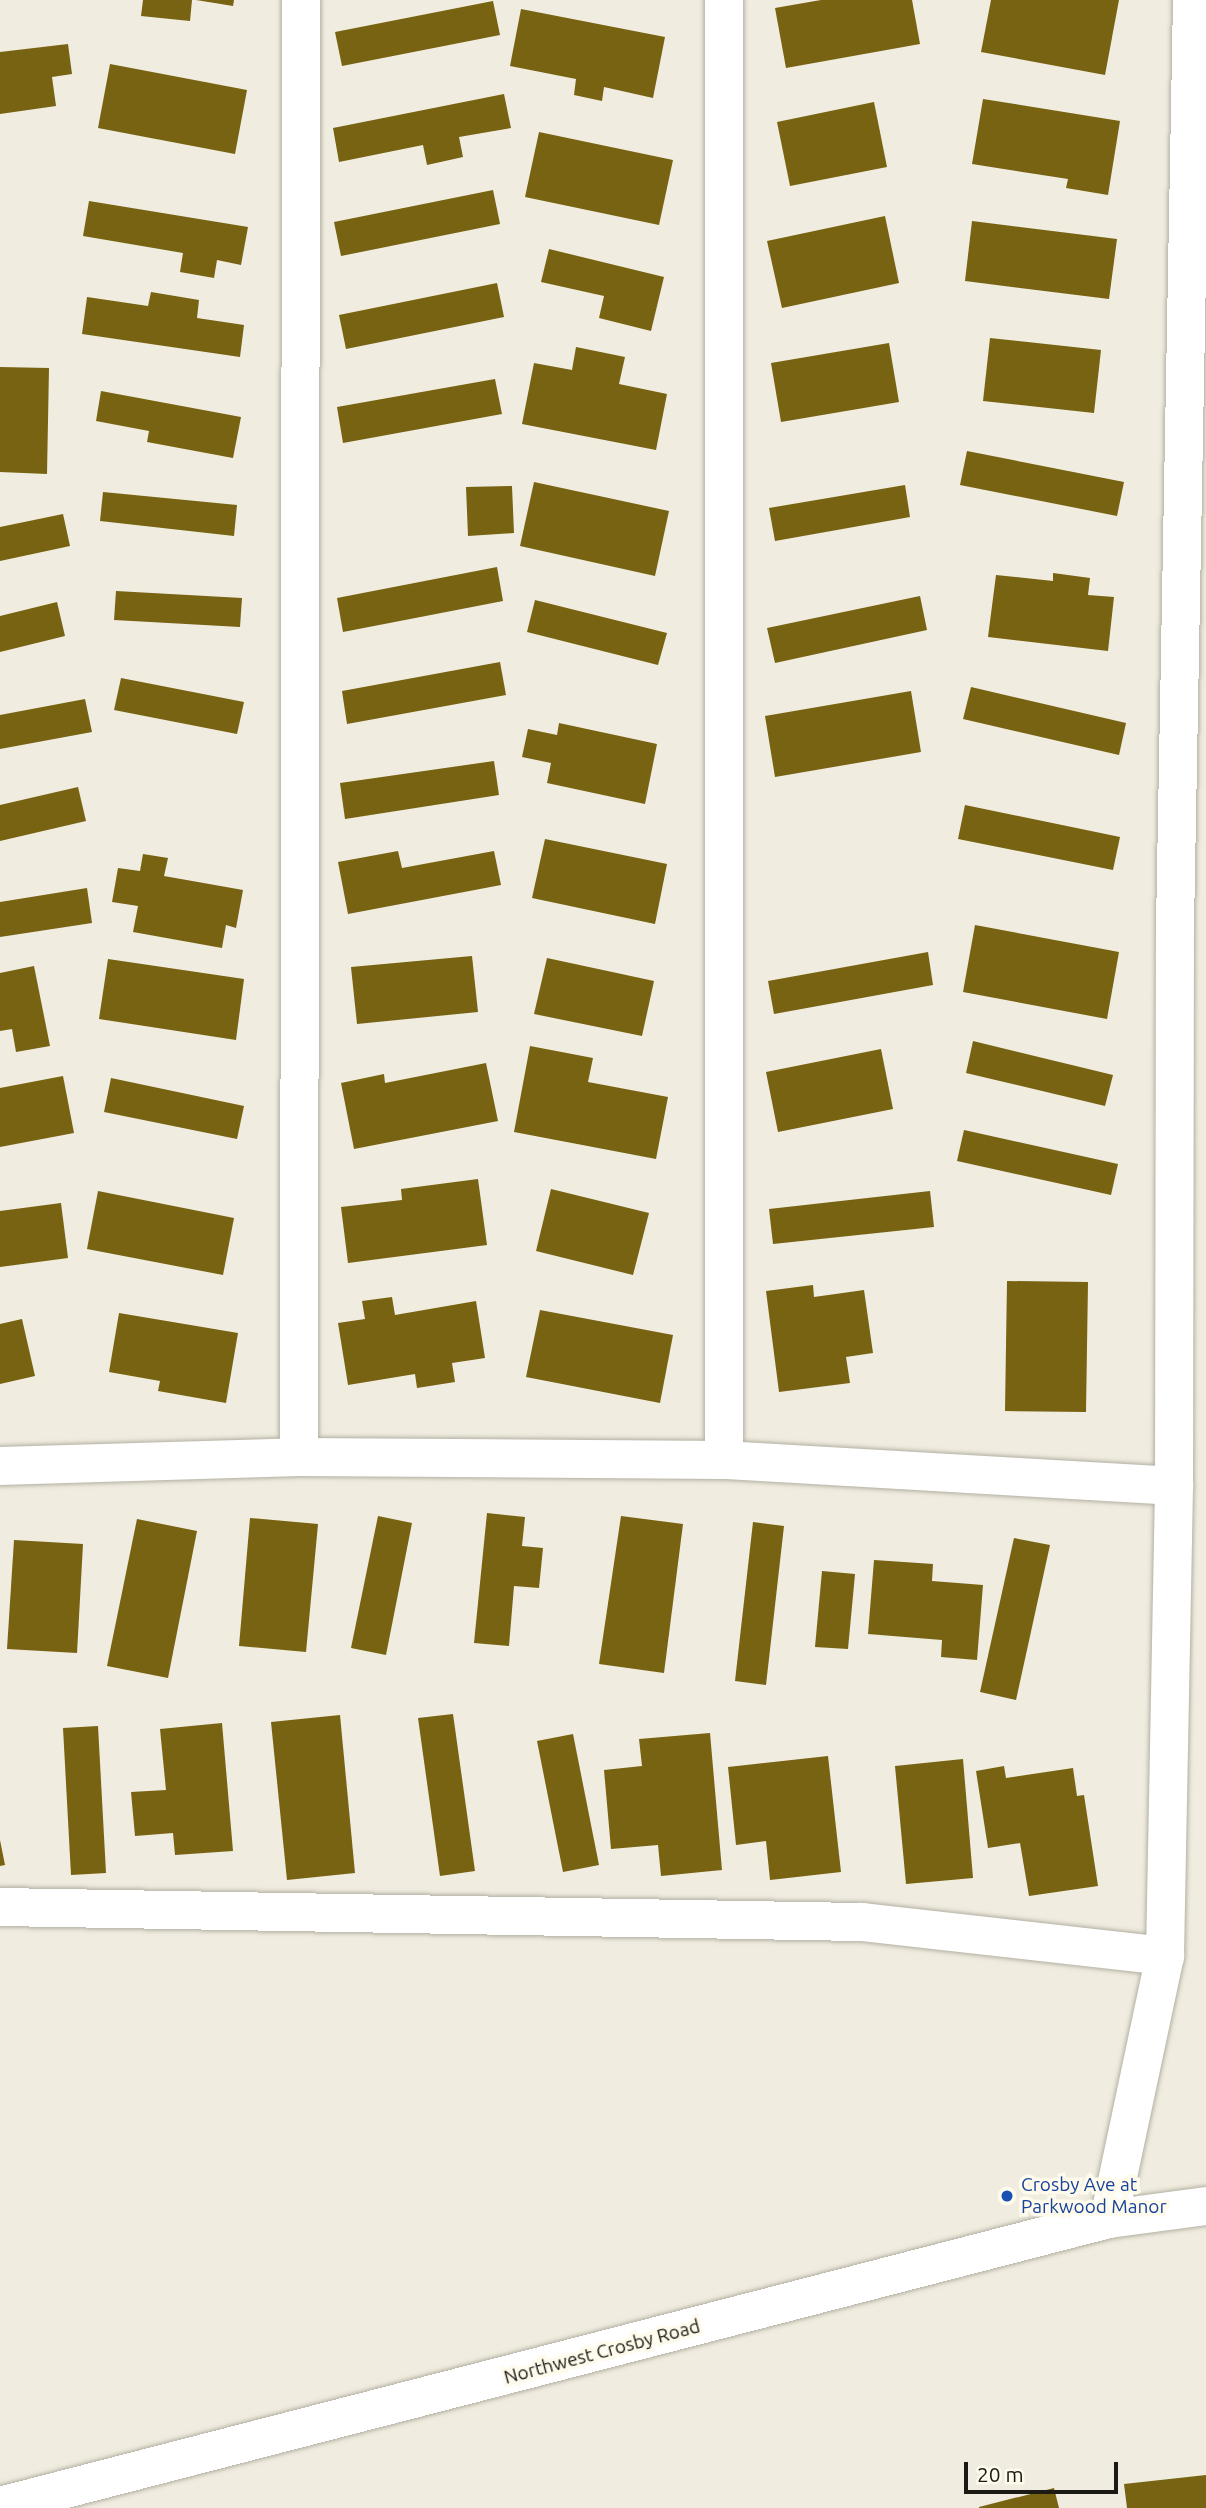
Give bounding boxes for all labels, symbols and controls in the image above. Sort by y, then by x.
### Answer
place label: Crosby Ave at Parkwood Manor [1021,2174,1167,2218]
marker: Crosby Ave at Parkwood Manor [999,2188,1015,2204]
street label: Northwest Crosby Road [501,2315,703,2389]
scale bar [968,2448,1122,2492]
text: 20 m [977,2462,1024,2486]

